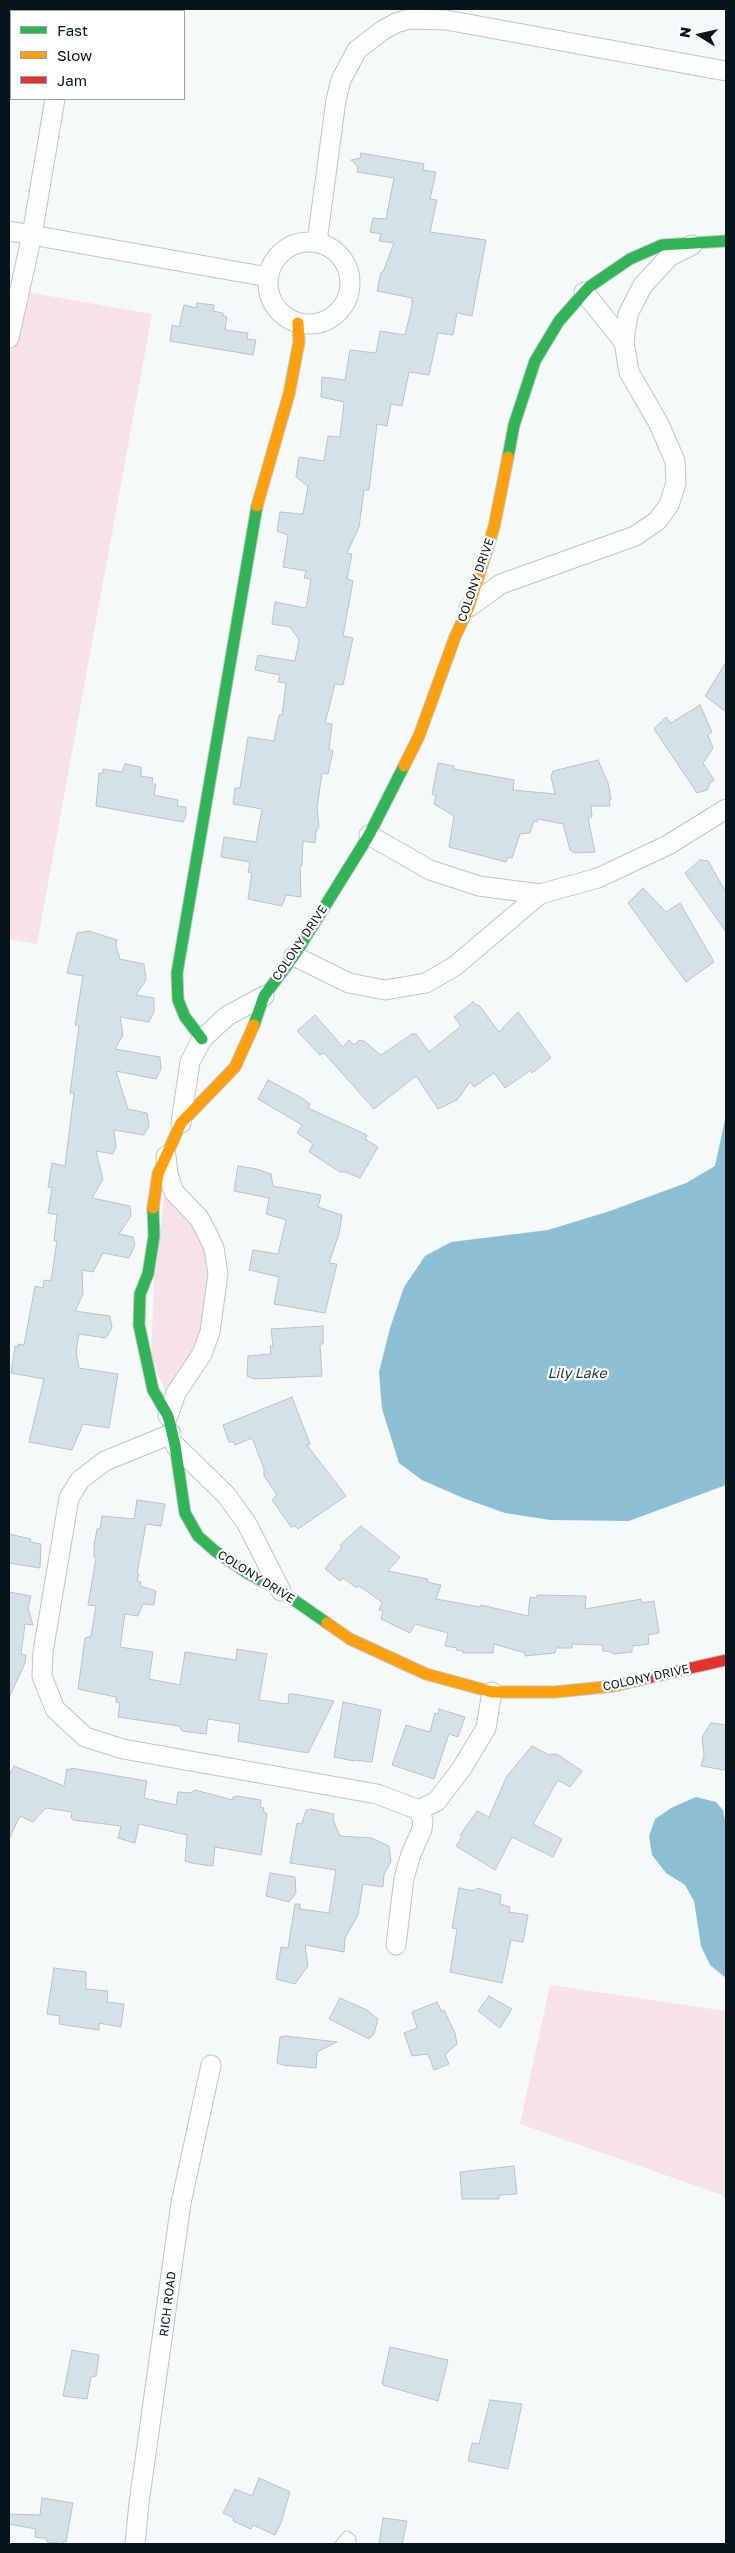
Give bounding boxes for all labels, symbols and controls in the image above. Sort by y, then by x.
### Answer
legend [10,10,185,100]
north arrow [675,10,725,60]
text: Fast [57,21,88,39]
text: N [675,26,694,39]
text: Slow [57,46,92,64]
text: Jam [57,71,87,89]
street label: COLONY DRIVE [455,536,497,624]
street label: COLONY DRIVE [269,903,331,983]
water label: Lily Lake [547,1366,607,1382]
street label: COLONY DRIVE [215,1548,297,1606]
street label: COLONY DRIVE [602,1662,690,1694]
street label: RICH ROAD [157,2271,179,2337]

